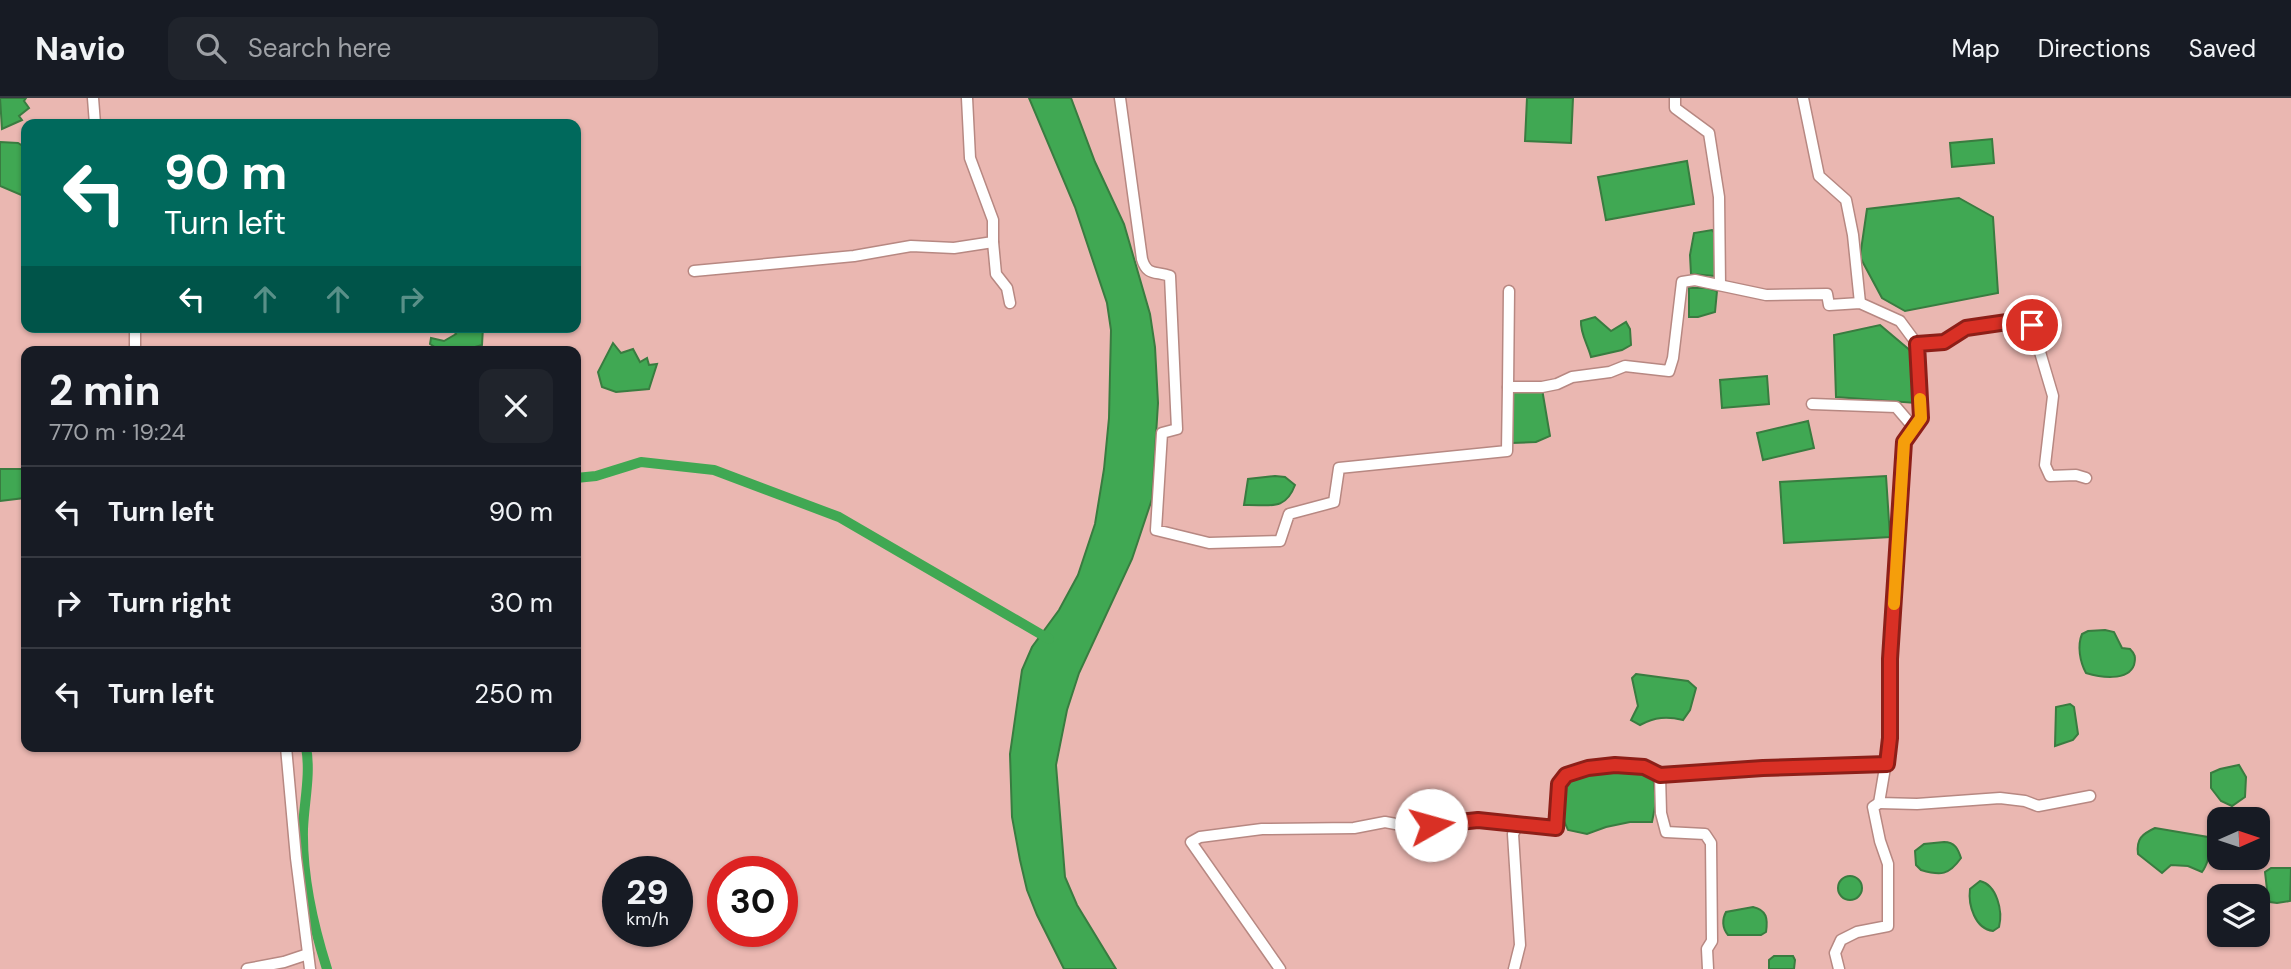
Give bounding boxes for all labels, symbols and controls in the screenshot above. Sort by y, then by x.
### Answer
search box [168,17,658,80]
text: Navio [35,27,126,70]
icon: search [192,29,230,67]
text: Search here [248,31,391,65]
text: Map [1952,33,2000,64]
text: Directions [2038,33,2151,64]
text: Saved [2189,33,2256,64]
text: 90 m [164,140,287,204]
icon: left [49,147,140,238]
text: Turn left [164,202,286,244]
icon: left [173,280,211,318]
icon: ahead [246,280,284,318]
icon: ahead [319,280,357,318]
icon: right [392,280,430,318]
pin [2002,295,2062,355]
icon: arrive [2013,306,2051,344]
text: 2 min [49,363,160,418]
button: close [479,369,553,443]
text: 770 m · 19:24 [49,417,185,447]
icon: left [49,493,87,531]
text: Turn left [108,495,215,529]
text: 90 m [489,495,553,529]
icon: right [49,584,87,622]
text: Turn right [108,586,232,620]
text: 30 m [490,586,553,620]
icon: left [49,675,87,713]
text: Turn left [108,677,215,711]
text: 250 m [474,677,553,711]
position arrow [1394,788,1468,862]
north arrow [2207,807,2270,870]
map controls [2207,807,2270,947]
speed limit sign: 30 [707,856,798,947]
text: 29 [626,869,669,915]
button: layers [2207,884,2270,947]
text: km/h [626,907,669,931]

